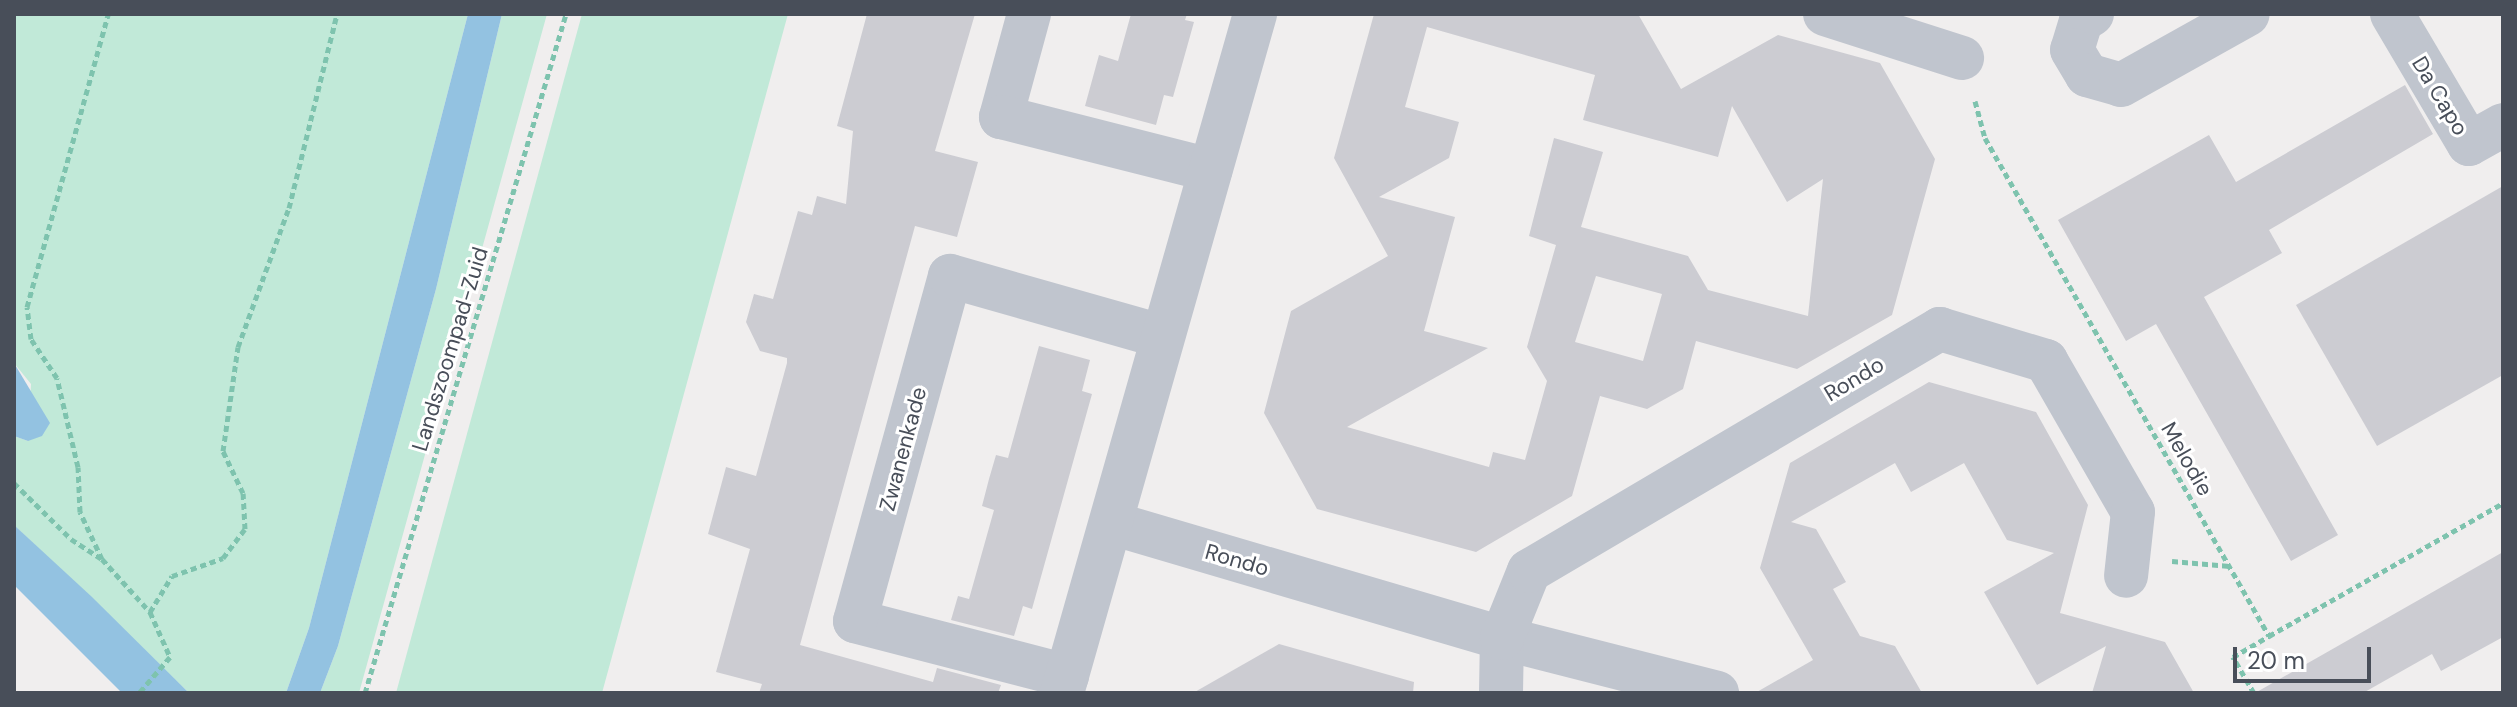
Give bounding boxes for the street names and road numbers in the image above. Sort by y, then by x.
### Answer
street label: Da Capo [2406,52,2474,140]
street label: Landszoompad-Zuid [406,244,494,454]
street label: Rondo [1819,351,1889,407]
street label: Zwanenkade [874,384,932,514]
street label: Melodie [2155,418,2219,500]
street label: Rondo [1202,538,1272,582]

